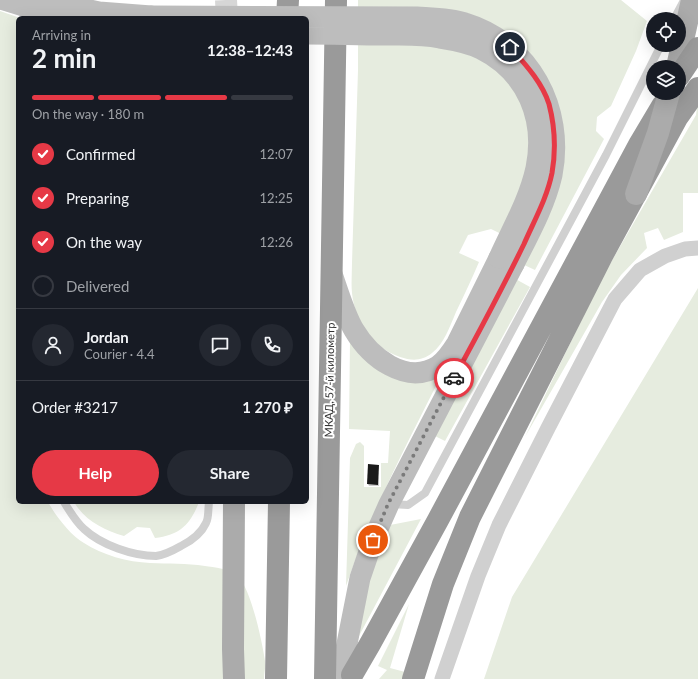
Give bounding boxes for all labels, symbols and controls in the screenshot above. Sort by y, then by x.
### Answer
map controls [646,12,686,100]
button: locate [646,12,686,52]
text: Arriving in [32,27,91,43]
pin [493,30,527,64]
icon: home [499,36,521,58]
text: 12:38–12:43 [207,41,293,59]
text: 2 min [32,42,96,74]
button: layers [646,60,686,100]
text: On the way · 180 m [32,106,144,122]
icon: check [32,143,54,165]
text: Confirmed [66,145,135,163]
text: 12:07 [260,146,293,162]
icon: check [32,187,54,209]
text: Preparing [66,189,129,207]
text: 12:25 [260,190,293,206]
icon: check [32,231,54,253]
text: On the way [66,233,142,251]
text: 12:26 [260,234,293,250]
text: Delivered [66,277,129,295]
street label: МКАД, 57-й километр [321,322,337,438]
button: person [32,324,74,366]
button: chat [199,324,241,366]
button: phone [251,324,293,366]
text: Jordan [84,328,129,346]
text: Courier · 4.4 [84,346,155,362]
courier [434,358,474,398]
icon: car [443,367,465,389]
text: Order #3217 [32,398,118,416]
text: 1 270 ₽ [242,398,293,416]
button: Help [32,450,159,496]
button: Share [167,450,293,496]
pin [356,523,390,557]
icon: bag [362,529,384,551]

